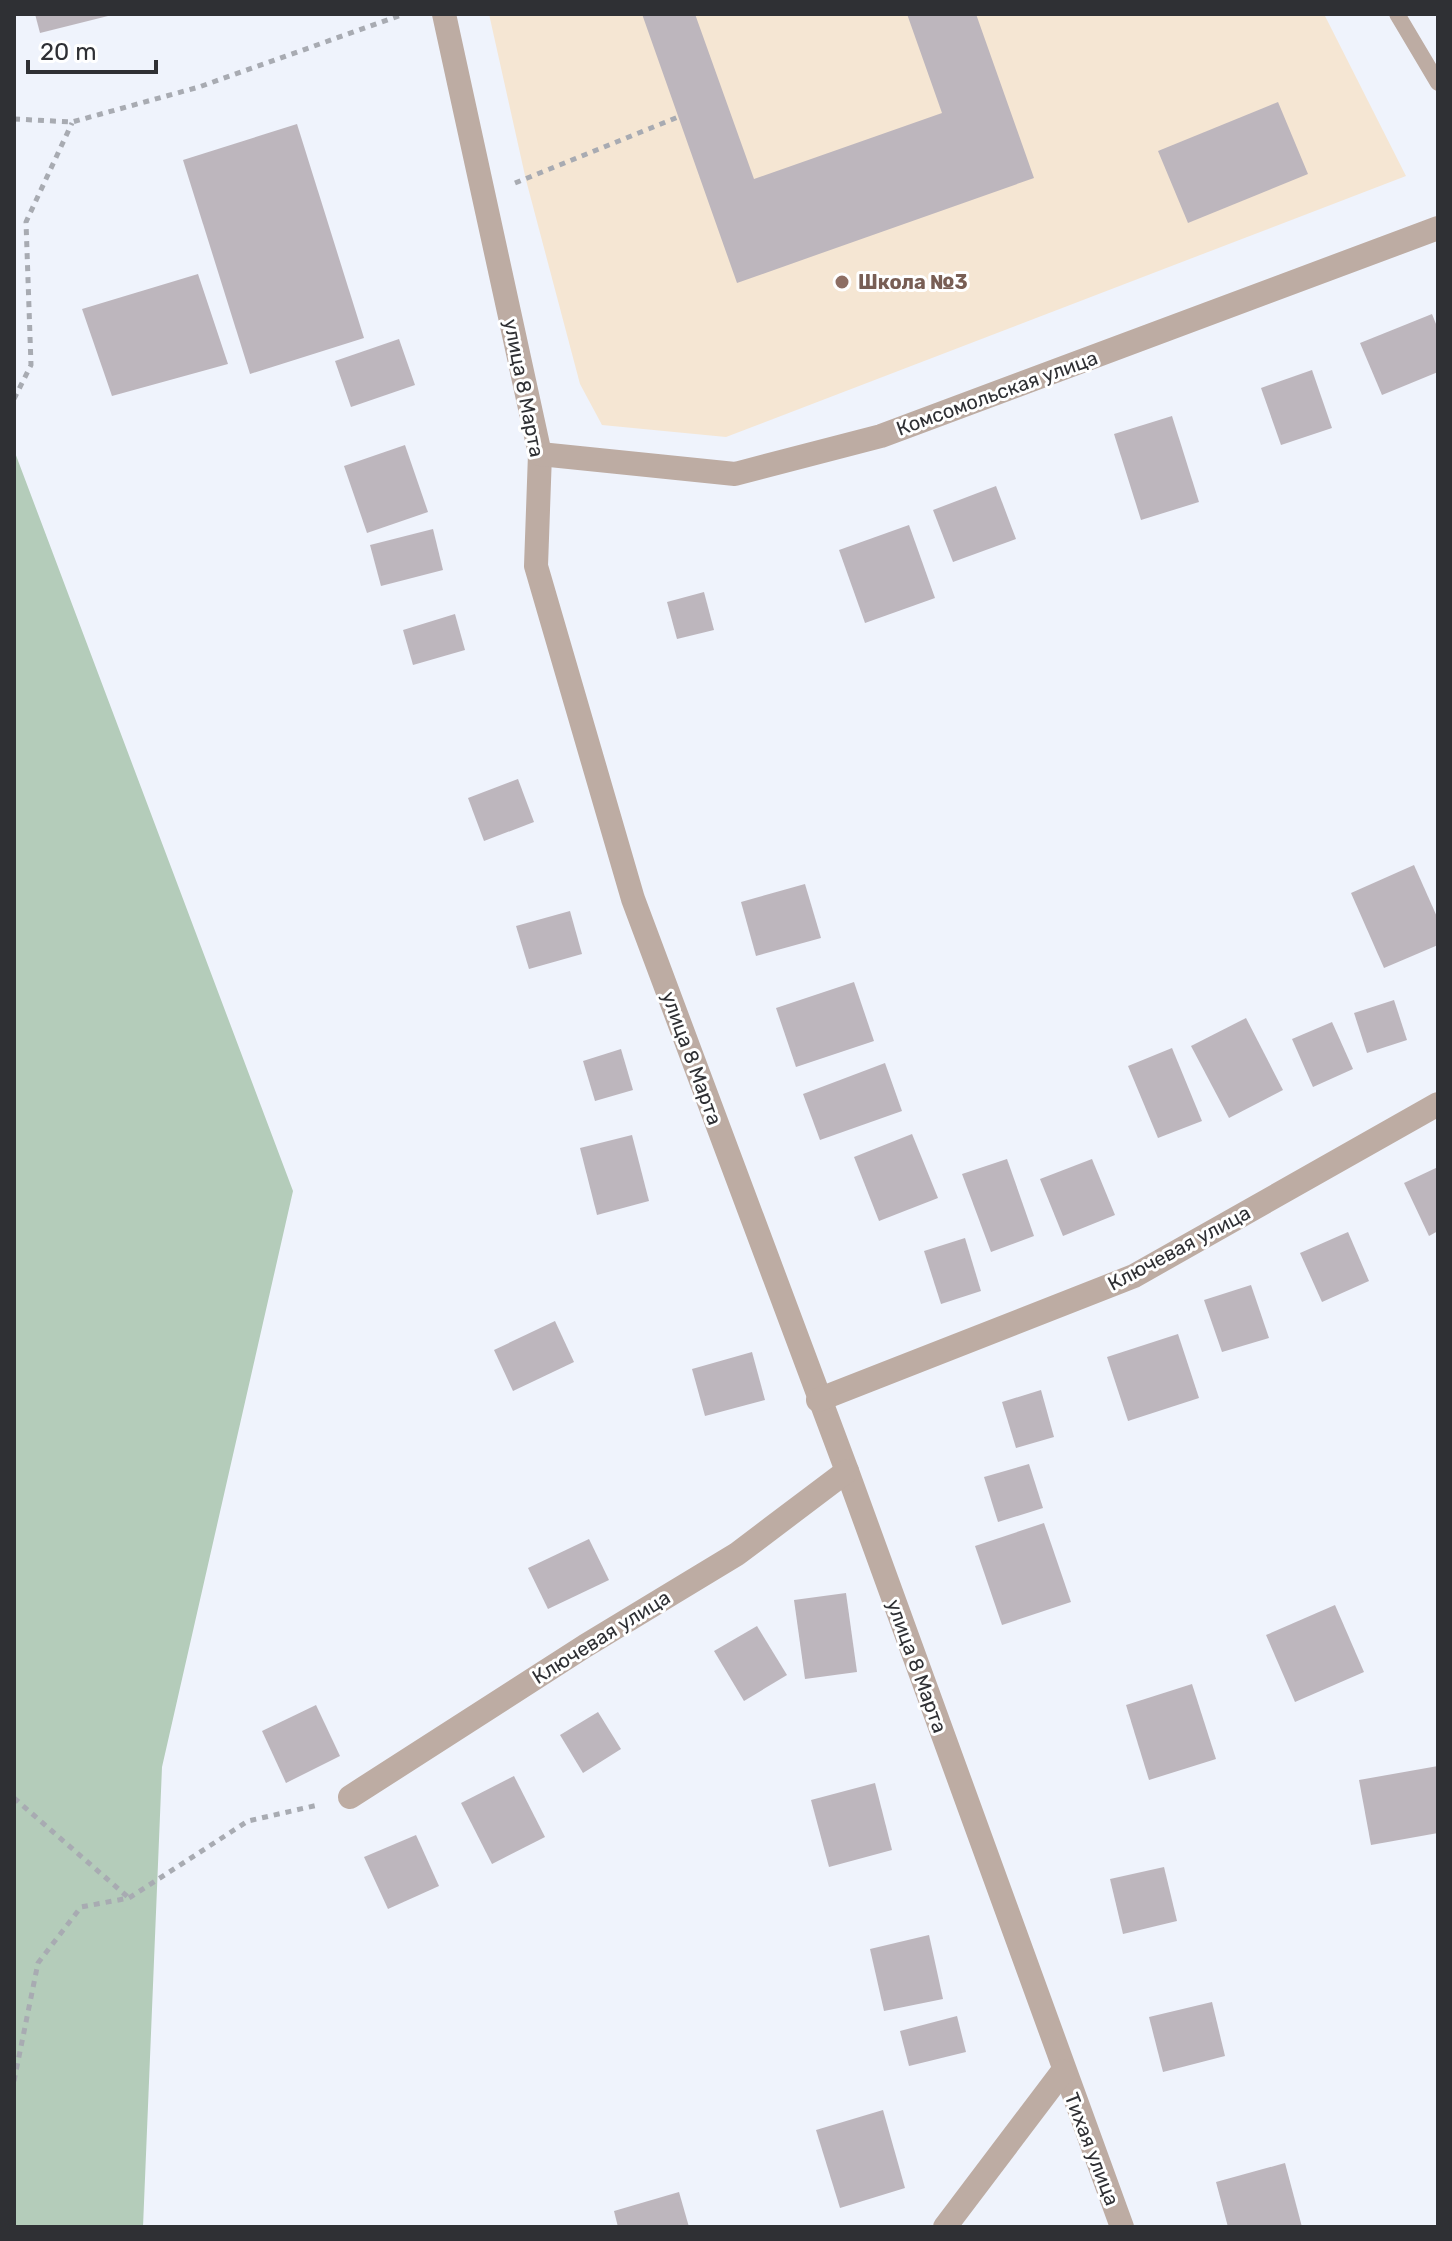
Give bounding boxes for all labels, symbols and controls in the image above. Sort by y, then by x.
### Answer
scale bar [28,24,156,74]
text: 20 m [40,38,97,66]
place label: Школа №3 [858,270,968,294]
marker: Школа №3 [833,273,851,291]
street label: улица 8 Марта [499,317,549,459]
street label: Комсомольская улица [893,345,1101,441]
street label: улица 8 Марта [657,988,727,1128]
street label: Ключевая улица [1104,1200,1254,1296]
street label: Ключевая улица [528,1585,674,1689]
street label: улица 8 Марта [882,1596,952,1736]
street label: Тихая улица [1059,2089,1125,2209]

